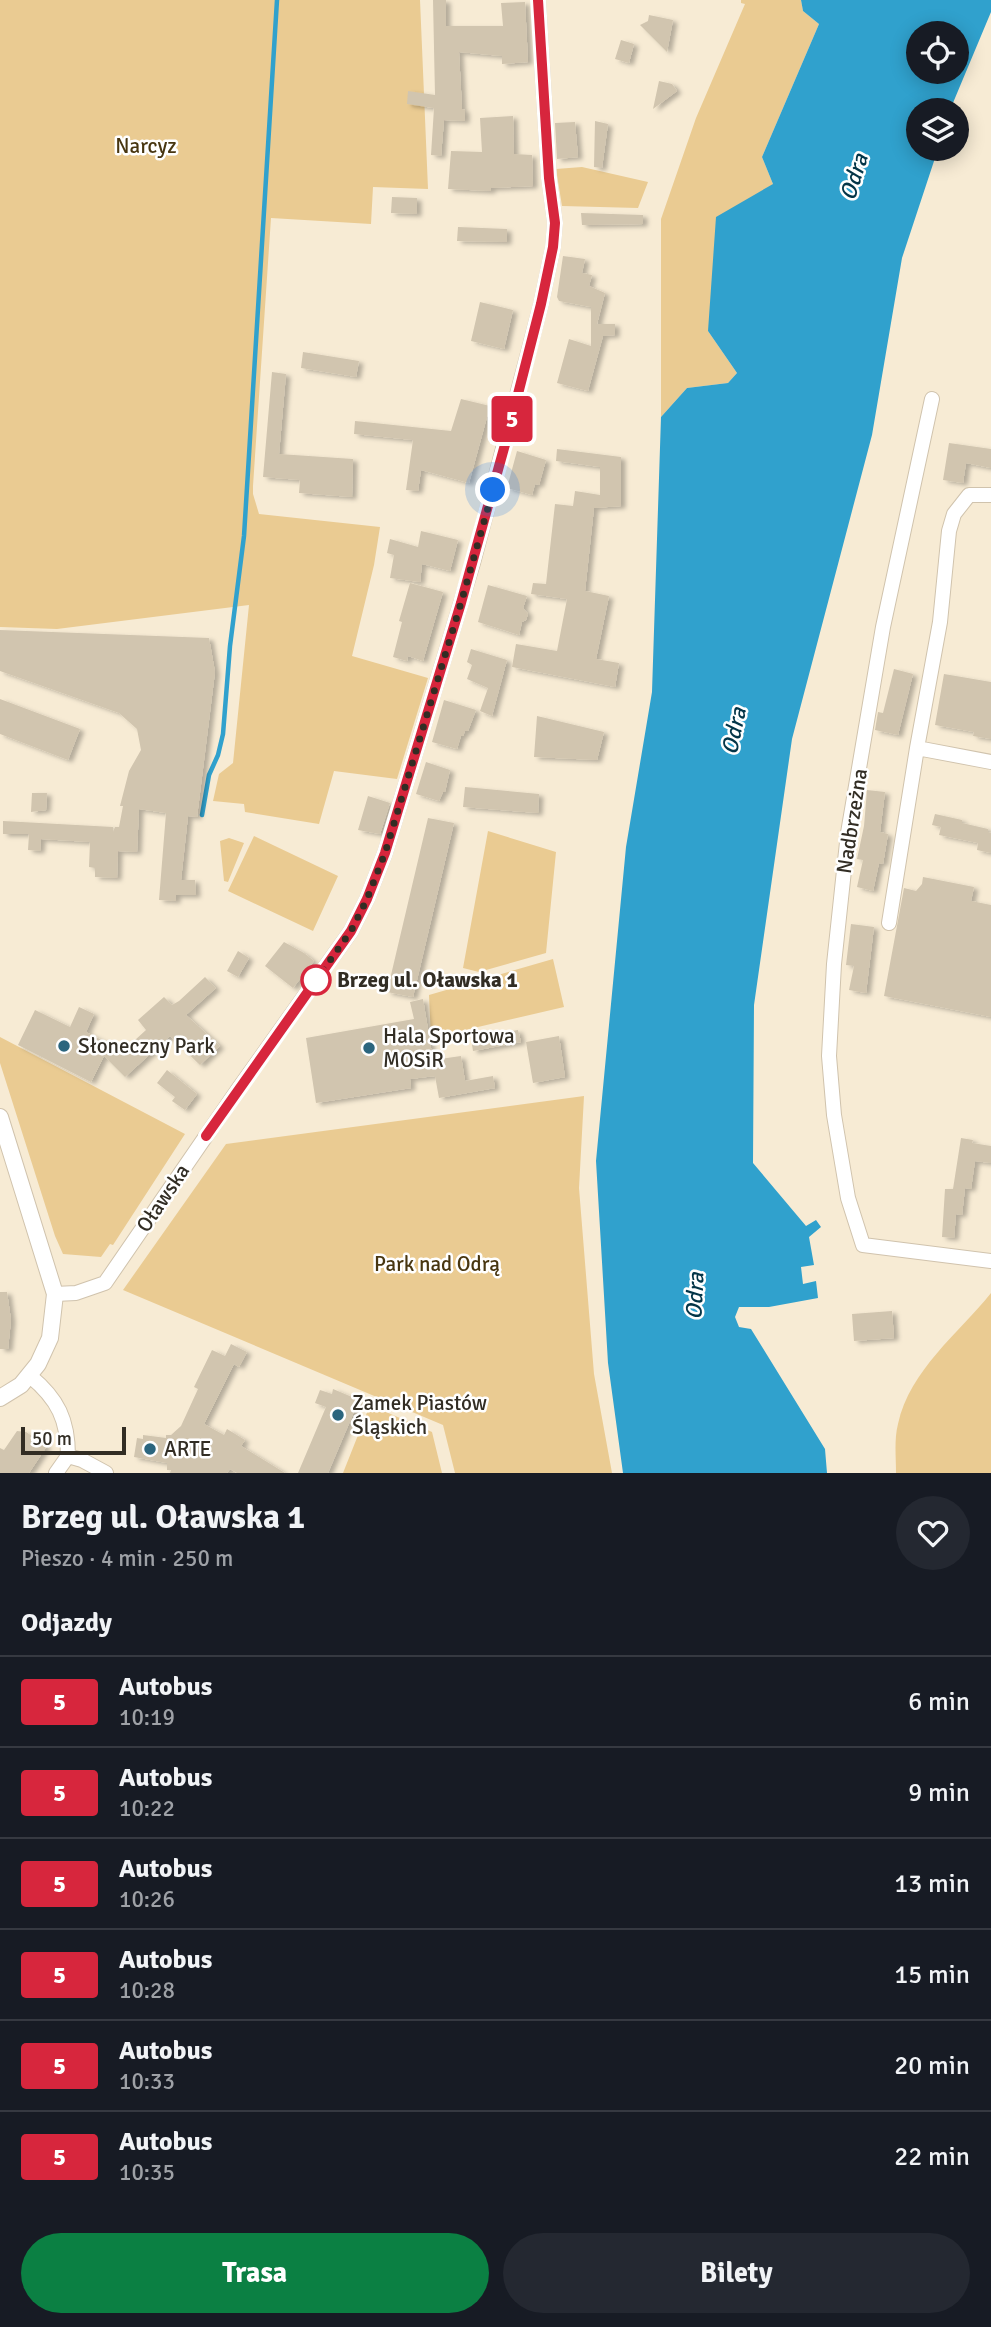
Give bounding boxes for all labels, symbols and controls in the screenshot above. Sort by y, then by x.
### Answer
map controls [906,21,969,161]
button: locate [906,21,969,84]
button: layers [906,98,969,161]
park label: Narcyz [115,133,177,159]
water label: Odra [833,149,875,204]
line badge: 5 [489,396,535,442]
text: 5 [506,404,518,434]
your location [475,472,510,507]
water label: Odra [715,704,753,757]
street label: Nadbrzeżna [831,767,873,875]
marker: Brzeg ul. Oławska 1 [301,965,331,995]
place label: Brzeg ul. Oławska 1 [337,967,518,993]
place label: Hala Sportowa MOSiR [383,1023,515,1073]
place label: Słoneczny Park [78,1033,215,1059]
marker: Słoneczny Park [56,1038,72,1054]
marker: Hala Sportowa MOSiR [361,1040,377,1056]
street label: Oławska [131,1159,195,1237]
park label: Park nad Odrą [374,1251,500,1277]
water label: Odra [679,1270,711,1320]
place label: Zamek Piastów Śląskich [352,1390,487,1440]
marker: Zamek Piastów Śląskich [330,1407,346,1423]
scale bar [21,1424,126,1456]
text: 50 m [32,1427,72,1451]
place label: ARTE [164,1436,211,1462]
marker: ARTE [142,1441,158,1457]
button: heart [896,1496,970,1570]
text: Brzeg ul. Oławska 1 [21,1497,305,1538]
text: Pieszo · 4 min · 250 m [21,1544,233,1573]
text: Odjazdy [21,1607,112,1639]
text: Autobus [119,1671,212,1703]
text: 6 min [908,1686,970,1718]
text: 5 [53,1687,66,1717]
text: 10:19 [119,1703,175,1732]
text: Autobus [119,1762,212,1794]
text: 9 min [908,1777,970,1809]
text: 5 [53,1778,66,1808]
text: 10:22 [119,1794,175,1823]
text: Autobus [119,1853,212,1885]
text: 13 min [894,1868,970,1900]
text: 5 [53,1869,66,1899]
text: 10:26 [119,1885,175,1914]
text: Autobus [119,1944,212,1976]
text: 15 min [894,1959,970,1991]
text: 5 [53,1960,66,1990]
text: 10:28 [119,1976,175,2005]
text: Autobus [119,2035,212,2067]
text: 20 min [894,2050,970,2082]
text: 5 [53,2051,66,2081]
text: 10:33 [119,2067,175,2096]
text: Autobus [119,2126,212,2158]
text: 22 min [894,2141,970,2173]
text: 5 [53,2142,66,2172]
text: 10:35 [119,2158,175,2187]
button: Trasa [21,2233,489,2313]
button: Bilety [503,2233,970,2313]

